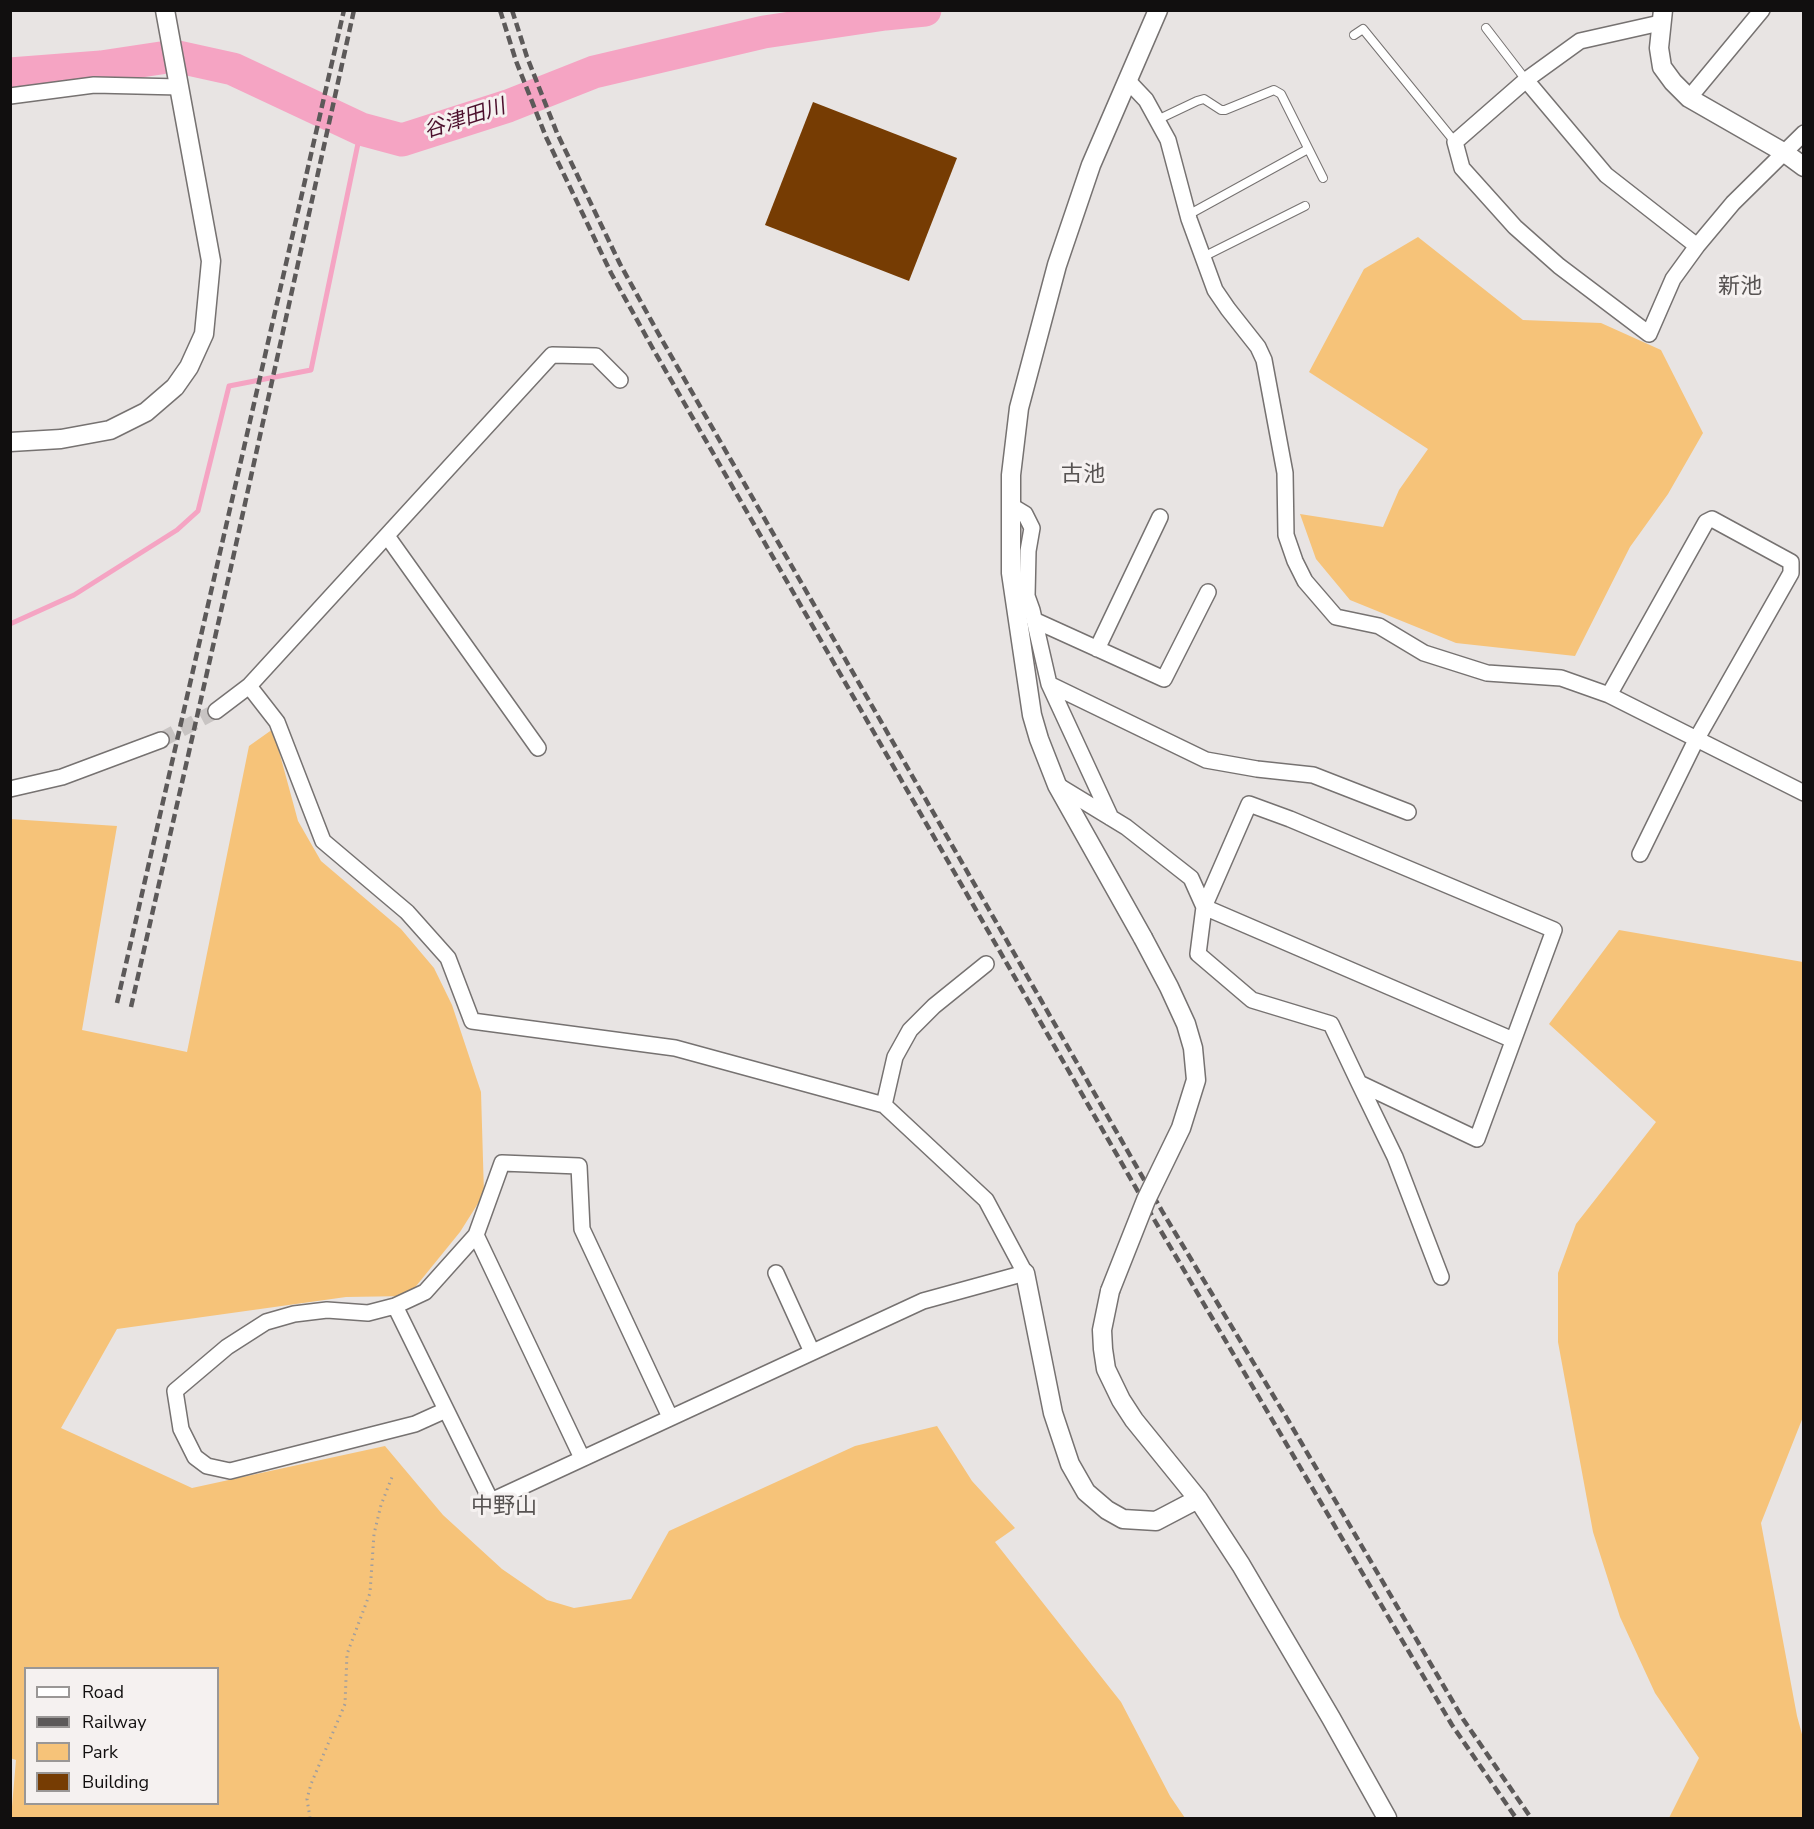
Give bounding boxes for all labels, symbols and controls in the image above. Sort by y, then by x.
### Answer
water label: 谷津田川 [421,95,509,145]
district label: 新池 [1718,275,1762,301]
district label: 古池 [1061,463,1105,489]
district label: 中野山 [471,1495,537,1521]
legend [24,1667,219,1805]
text: Road [82,1680,124,1704]
text: Railway [82,1710,147,1734]
text: Park [82,1740,118,1764]
text: Building [82,1770,149,1794]

